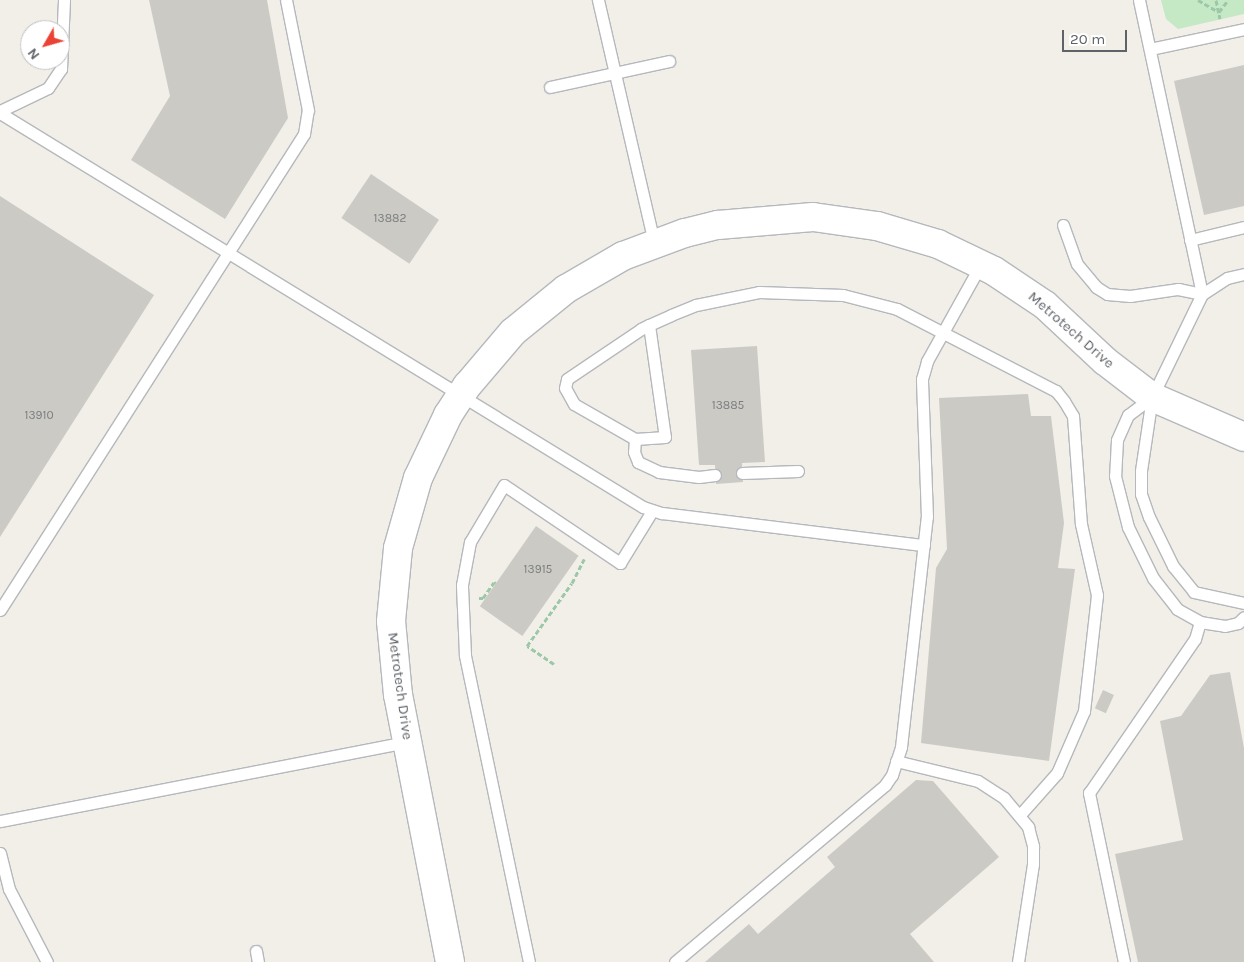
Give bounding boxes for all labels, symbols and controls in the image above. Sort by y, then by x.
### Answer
north arrow [20,20,70,70]
scale bar [1064,20,1129,52]
text: 20 m [1070,30,1105,48]
text: N [24,45,43,63]
house number: 13882 [374,212,406,226]
street label: Metrotech Drive [1024,288,1118,372]
house number: 13885 [712,399,744,413]
house number: 13910 [24,409,54,423]
house number: 13915 [524,563,552,577]
street label: Metrotech Drive [384,631,416,741]

